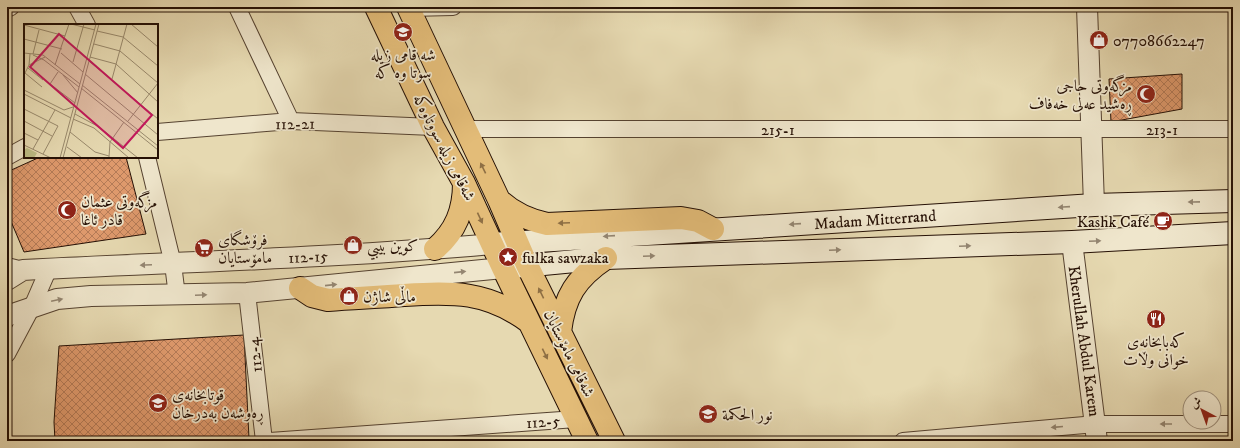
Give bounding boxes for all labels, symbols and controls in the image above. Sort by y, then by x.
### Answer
school or university icon: شه قامى زيله سوتا وه كه [392,21,414,43]
inset map [24,24,158,158]
shop icon: 07708662247 [1088,29,1110,51]
place label: 07708662247 [1113,31,1205,51]
place label: شه قامى زيله سوتا وه كه [370,45,436,83]
place label: مزگەوتی حاجی ڕەشید عەلی خەفاف [1029,74,1132,117]
mosque icon: مزگەوتی حاجی ڕەشید عەلی خەفاف [1135,83,1157,105]
street label: شەقامی زیلە سووتاوەکە [409,91,480,204]
street label: 112-21 [275,114,315,134]
street label: 215-1 [761,120,795,140]
street label: 213-1 [1146,120,1178,140]
one-way arrow [480,163,486,174]
place label: مزگه‌وتی عثمان قادر ئاغا [81,190,157,230]
mosque icon: مزگه‌وتی عثمان قادر ئاغا [56,199,78,221]
one-way arrow [1187,199,1200,205]
one-way arrow [1058,203,1070,210]
street label: Madam Mitterrand [813,206,937,234]
cafe icon: Kashk Café [1152,210,1174,232]
one-way arrow [477,212,483,223]
place label: Kashk Café [1077,212,1149,232]
one-way arrow [557,220,570,226]
one-way arrow [789,220,801,227]
place label: فرۆشگای مامۆستایان [218,229,272,268]
one-way arrow [603,232,615,239]
shop icon: كوين بيبي [342,234,364,256]
place label: كوين بيبي [367,236,418,261]
supermarket icon: فرۆشگای مامۆستایان [193,237,215,259]
one-way arrow [1089,237,1101,244]
one-way arrow [959,242,971,249]
street label: 112-15 [288,246,329,268]
place icon: fulka sawzaka [497,246,519,268]
one-way arrow [829,247,842,253]
place label: fulka sawzaka [522,248,609,268]
one-way arrow [643,253,656,259]
one-way arrow [139,262,152,268]
street label: Kherullah Abdul Karem [1064,264,1105,418]
one-way arrow [454,269,466,276]
one-way arrow [325,282,337,288]
shop icon: ماڵی شاژن [338,285,360,307]
place label: ماڵی شاژن [363,286,416,307]
one-way arrow [537,288,544,299]
one-way arrow [195,292,208,298]
one-way arrow [51,297,64,303]
street label: شەقامی مامۆستایان [539,306,599,400]
restaurant icon: کەبابخانەی خوانی وڵات [1145,308,1167,330]
place label: کەبابخانەی خوانی وڵات [1123,332,1189,370]
street label: 112-4 [243,335,267,374]
one-way arrow [542,348,548,359]
place label: قوتابخانه‌ی ڕه‌وشه‌ن به‌درخان [172,385,264,426]
north arrow [1182,390,1222,430]
school or university icon: قوتابخانه‌ی ڕه‌وشه‌ن به‌درخان [147,392,169,414]
text: ش [1187,394,1205,412]
school or university icon: نور الحكمة [697,403,719,425]
place label: نور الحكمة [722,405,773,425]
street label: 112-5 [525,411,561,433]
one-way arrow [1159,421,1172,427]
one-way arrow [1051,424,1063,431]

